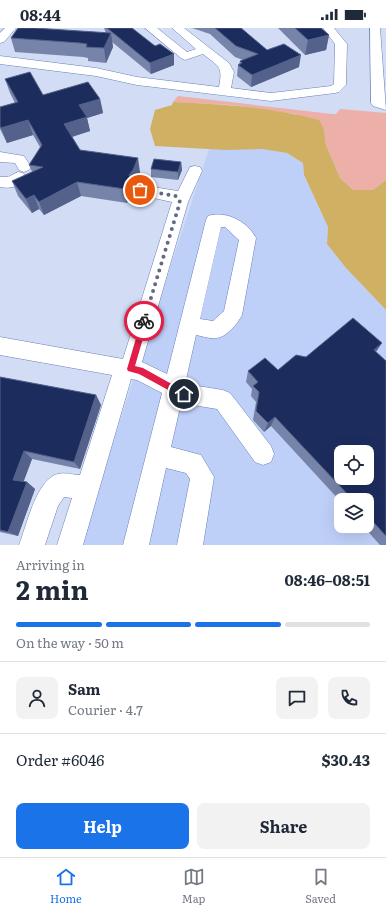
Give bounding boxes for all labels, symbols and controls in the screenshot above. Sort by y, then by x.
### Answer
text: 08:44 [20,3,61,26]
pin [123,173,157,207]
icon: bag [129,179,151,201]
courier [124,301,164,341]
icon: bike [133,310,155,332]
pin [167,377,201,411]
icon: home [173,383,195,405]
map controls [334,445,374,533]
button: locate [334,445,374,485]
button: layers [334,493,374,533]
text: Arriving in [16,555,85,574]
text: 08:46–08:51 [285,568,370,591]
text: 2 min [16,569,89,608]
text: On the way · 50 m [16,633,124,652]
button: person [16,677,58,719]
text: Sam [68,677,101,700]
button: chat [276,677,318,719]
button: phone [328,677,370,719]
text: Courier · 4.7 [68,700,143,719]
text: Order #6046 [16,748,104,771]
text: $30.43 [322,748,370,771]
button: Help [16,803,189,849]
button: Share [197,803,370,849]
tab: Home [50,866,82,906]
tab: Map [182,866,205,906]
tab: Saved [305,866,336,906]

